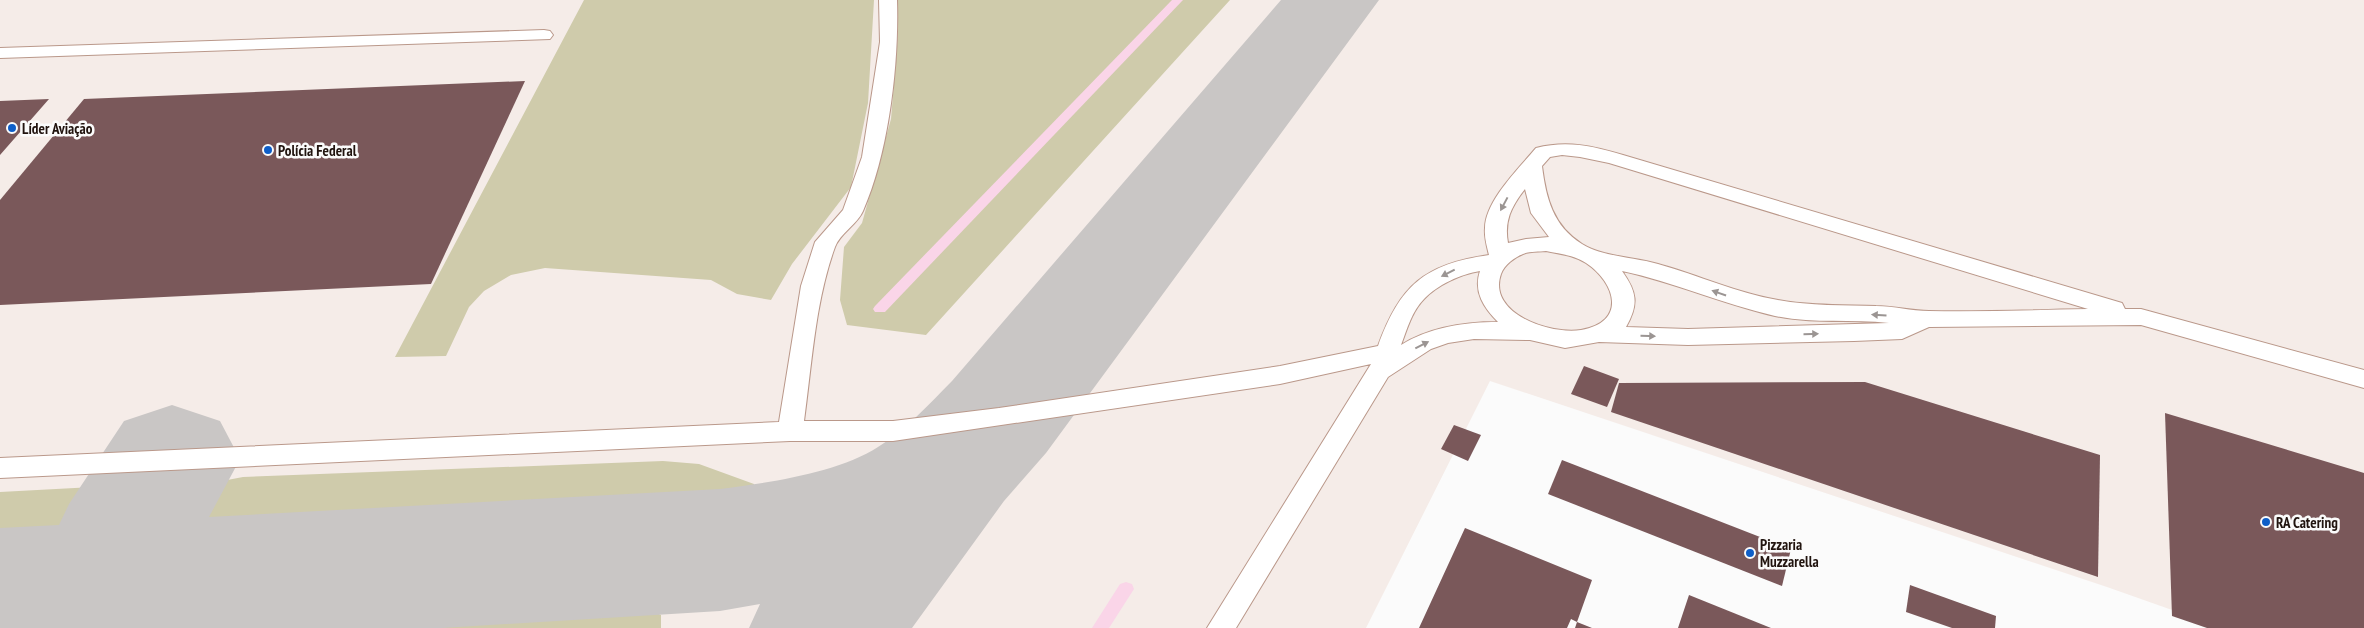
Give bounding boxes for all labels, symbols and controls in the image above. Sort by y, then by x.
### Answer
place label: Líder Aviação [22,119,93,138]
marker: Líder Aviação [6,122,18,134]
place label: Polícia Federal [278,141,357,160]
marker: Polícia Federal [262,144,274,156]
one-way arrow [1500,197,1508,211]
one-way arrow [1441,269,1455,277]
one-way arrow [1711,288,1726,296]
one-way arrow [1871,310,1887,318]
one-way arrow [1803,330,1819,338]
one-way arrow [1641,332,1657,340]
one-way arrow [1414,341,1429,349]
place label: RA Catering [2276,513,2338,532]
marker: RA Catering [2260,516,2272,528]
place label: Pizzaria Muzzarella [1760,535,1819,571]
marker: Pizzaria Muzzarella [1744,547,1756,559]

